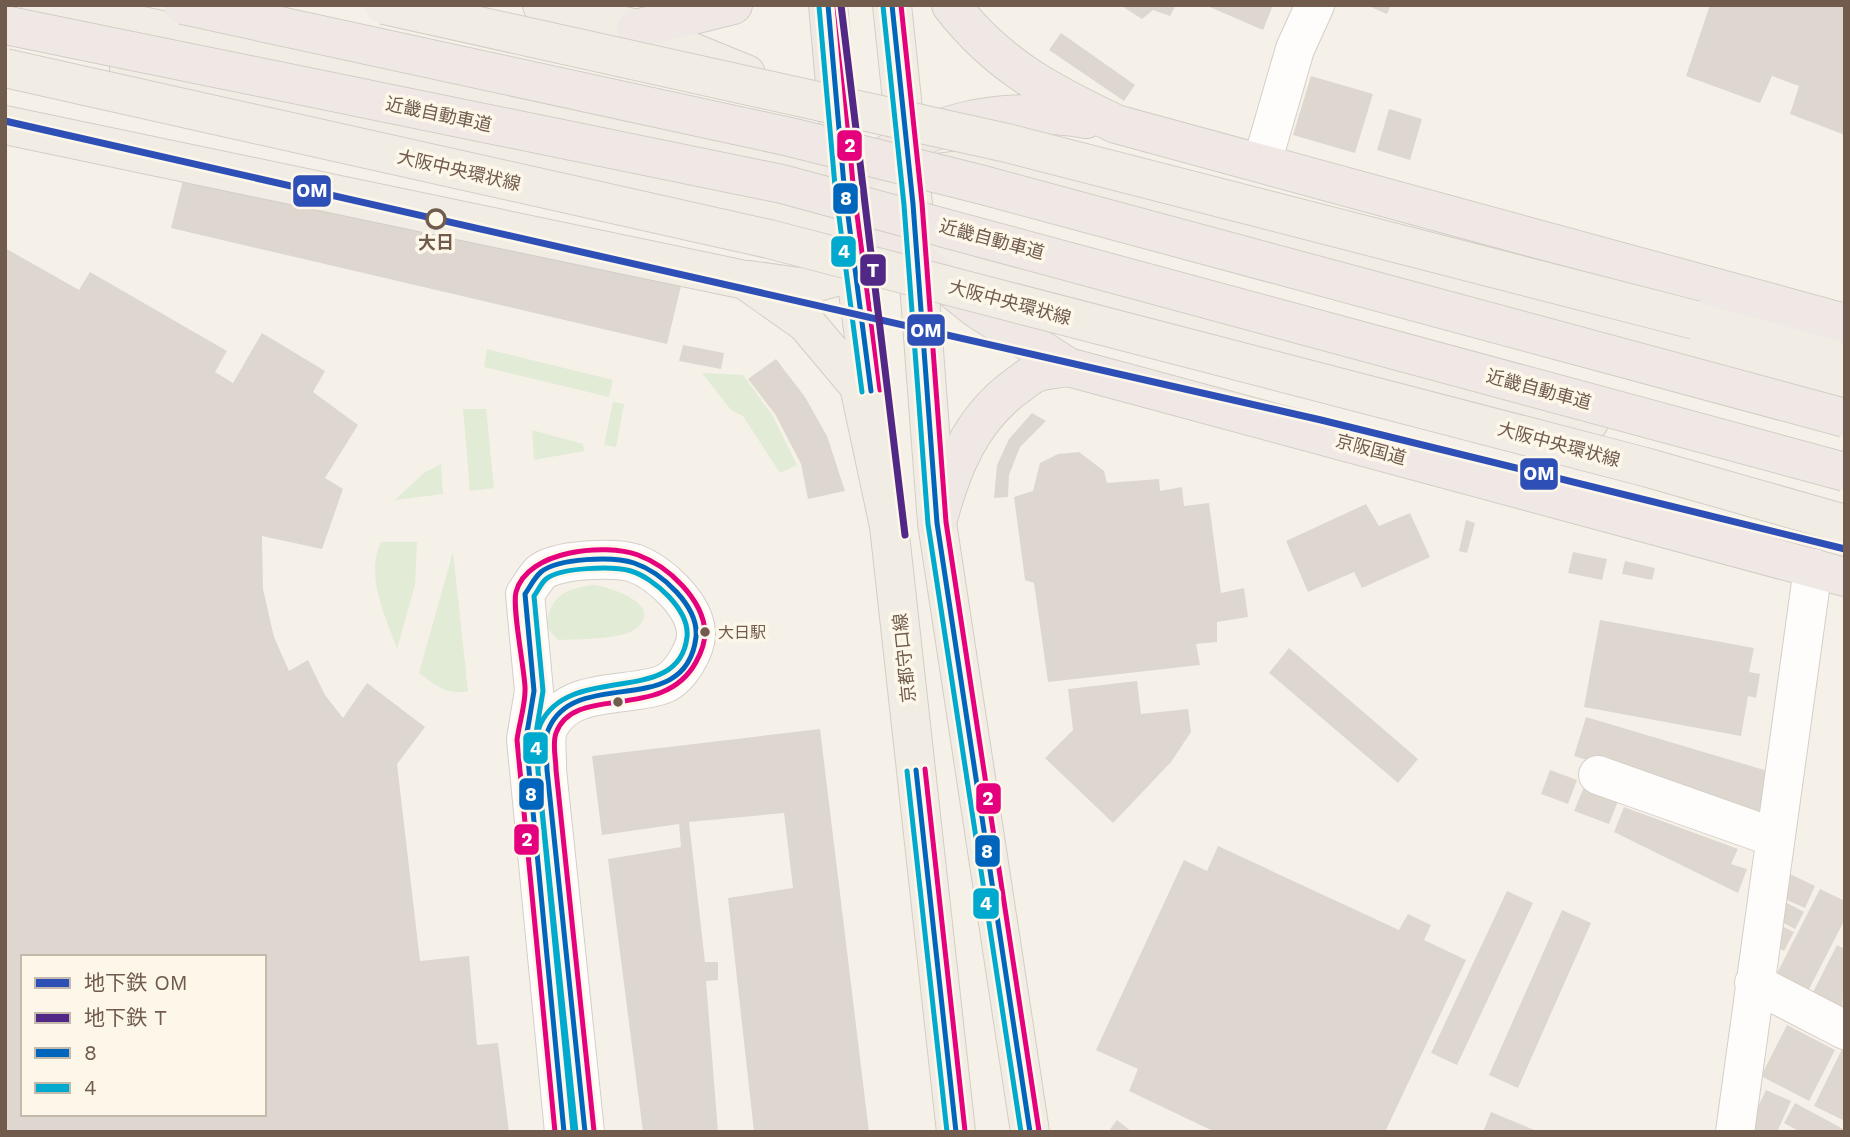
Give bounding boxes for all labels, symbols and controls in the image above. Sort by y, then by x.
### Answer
street label: 近畿自動車道 [384,93,494,135]
line badge: 2 [836,129,863,162]
text: 2 [844,134,856,157]
street label: 大阪中央環状線 [395,146,523,194]
line badge: OM [292,174,332,208]
text: OM [296,179,328,202]
line badge: 8 [832,182,859,215]
text: 8 [840,187,852,210]
marker: 大日 [426,209,446,229]
street label: 近畿自動車道 [937,215,1047,263]
place label: 大日 [418,232,454,253]
line badge: 4 [830,235,857,268]
text: 4 [838,240,850,263]
line badge: T [859,253,887,287]
text: T [867,259,879,282]
street label: 大阪中央環状線 [946,276,1074,328]
line badge: OM [906,313,946,347]
text: OM [910,319,942,342]
street label: 近畿自動車道 [1484,365,1594,413]
street label: 大阪中央環状線 [1495,418,1623,470]
street label: 京阪国道 [1334,430,1408,468]
line badge: OM [1519,457,1559,491]
text: OM [1523,462,1555,485]
street label: 京都守口線 [889,612,919,704]
place label: 大日駅 [718,623,766,642]
marker: 大日駅 [698,625,712,639]
unlabelled marker [611,695,625,709]
line badge: 4 [522,731,549,765]
text: 4 [530,737,542,760]
line badge: 8 [518,777,545,811]
line badge: 2 [975,782,1002,815]
text: 8 [525,783,537,806]
text: 2 [982,787,994,810]
line badge: 2 [513,823,540,856]
text: 2 [521,828,533,851]
line badge: 8 [974,834,1001,868]
text: 8 [981,840,993,863]
line badge: 4 [972,887,1000,920]
text: 4 [980,892,992,915]
legend [21,955,266,1116]
text: 地下鉄 OM [84,970,188,995]
text: 地下鉄 T [84,1005,167,1030]
text: 8 [84,1040,97,1065]
text: 4 [84,1075,97,1100]

